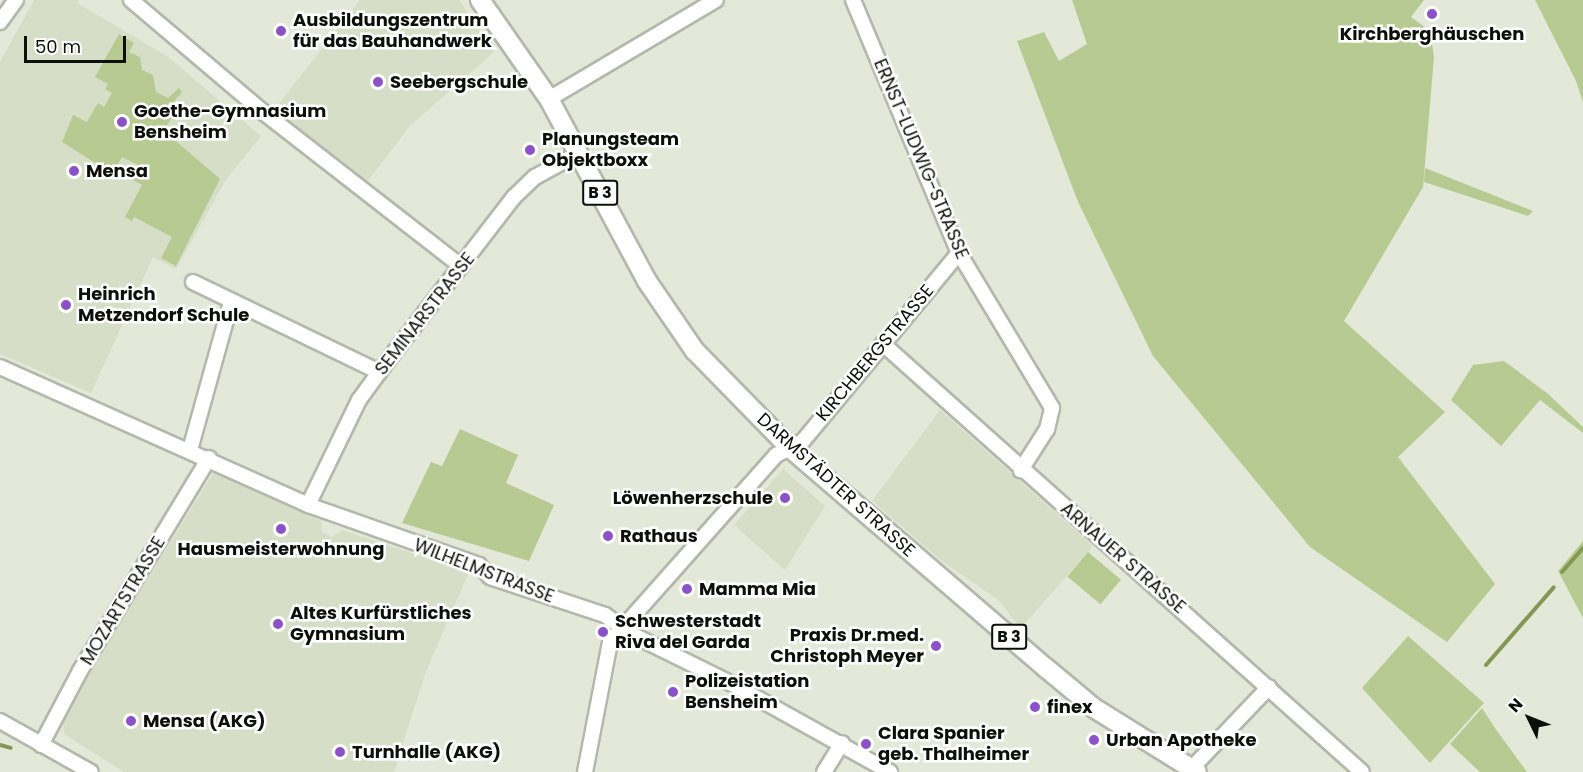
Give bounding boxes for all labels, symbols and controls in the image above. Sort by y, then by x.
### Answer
marker: Kirchberghäuschen [1425,7,1439,21]
place label: Ausbildungszentrum für das Bauhandwerk [293,10,492,52]
place label: Kirchberghäuschen [1340,23,1524,45]
scale bar [27,24,129,62]
marker: Ausbildungszentrum für das Bauhandwerk [274,24,288,38]
text: 50 m [35,34,81,59]
street label: ERNST-LUDWIG-STRASSE [869,56,973,262]
place label: Seebergschule [390,71,528,93]
marker: Seebergschule [371,75,385,89]
place label: Goethe-Gymnasium Bensheim [134,101,326,144]
marker: Goethe-Gymnasium Bensheim [115,115,129,129]
place label: Planungsteam Objektboxx [542,129,679,172]
marker: Planungsteam Objektboxx [523,143,537,157]
place label: Mensa [86,160,148,182]
marker: Mensa [67,164,81,178]
road number: B 3 [582,180,618,206]
street label: SEMINARSTRASSE [371,249,479,379]
street label: KIRCHBERGSTRASSE [812,280,938,426]
place label: Heinrich Metzendorf Schule [78,284,249,326]
marker: Heinrich Metzendorf Schule [59,298,73,312]
street label: DARMSTÄDTER STRASSE [753,408,919,562]
place label: Löwenherzschule [613,487,773,509]
marker: Löwenherzschule [778,491,792,505]
street label: ARNAUER STRASSE [1056,498,1190,618]
marker: Hausmeisterwohnung [274,522,288,536]
place label: Rathaus [620,525,698,547]
marker: Rathaus [601,529,615,543]
street label: MOZARTSTRASSE [76,533,170,669]
street label: WILHELMSTRASSE [411,534,557,608]
place label: Hausmeisterwohnung [178,538,384,560]
place label: Mamma Mia [699,578,816,600]
marker: Mamma Mia [680,582,694,596]
place label: Altes Kurfürstliches Gymnasium [290,603,472,646]
place label: Schwesterstadt Riva del Garda [615,611,761,654]
marker: Altes Kurfürstliches Gymnasium [271,617,285,631]
road number: B 3 [991,624,1027,650]
marker: Schwesterstadt Riva del Garda [596,625,610,639]
place label: Praxis Dr.med. Christoph Meyer [770,625,924,668]
marker: Praxis Dr.med. Christoph Meyer [929,639,943,653]
place label: Polizeistation Bensheim [685,671,809,714]
marker: Polizeistation Bensheim [666,685,680,699]
north arrow [1499,688,1559,748]
text: N [1503,693,1528,718]
place label: finex [1047,696,1093,718]
marker: finex [1028,700,1042,714]
place label: Mensa (AKG) [143,710,266,732]
marker: Mensa (AKG) [124,714,138,728]
place label: Clara Spanier geb. Thalheimer [878,723,1029,766]
place label: Urban Apotheke [1106,729,1256,751]
marker: Urban Apotheke [1087,733,1101,747]
marker: Clara Spanier geb. Thalheimer [859,737,873,751]
place label: Turnhalle (AKG) [352,741,501,763]
marker: Turnhalle (AKG) [333,745,347,759]

